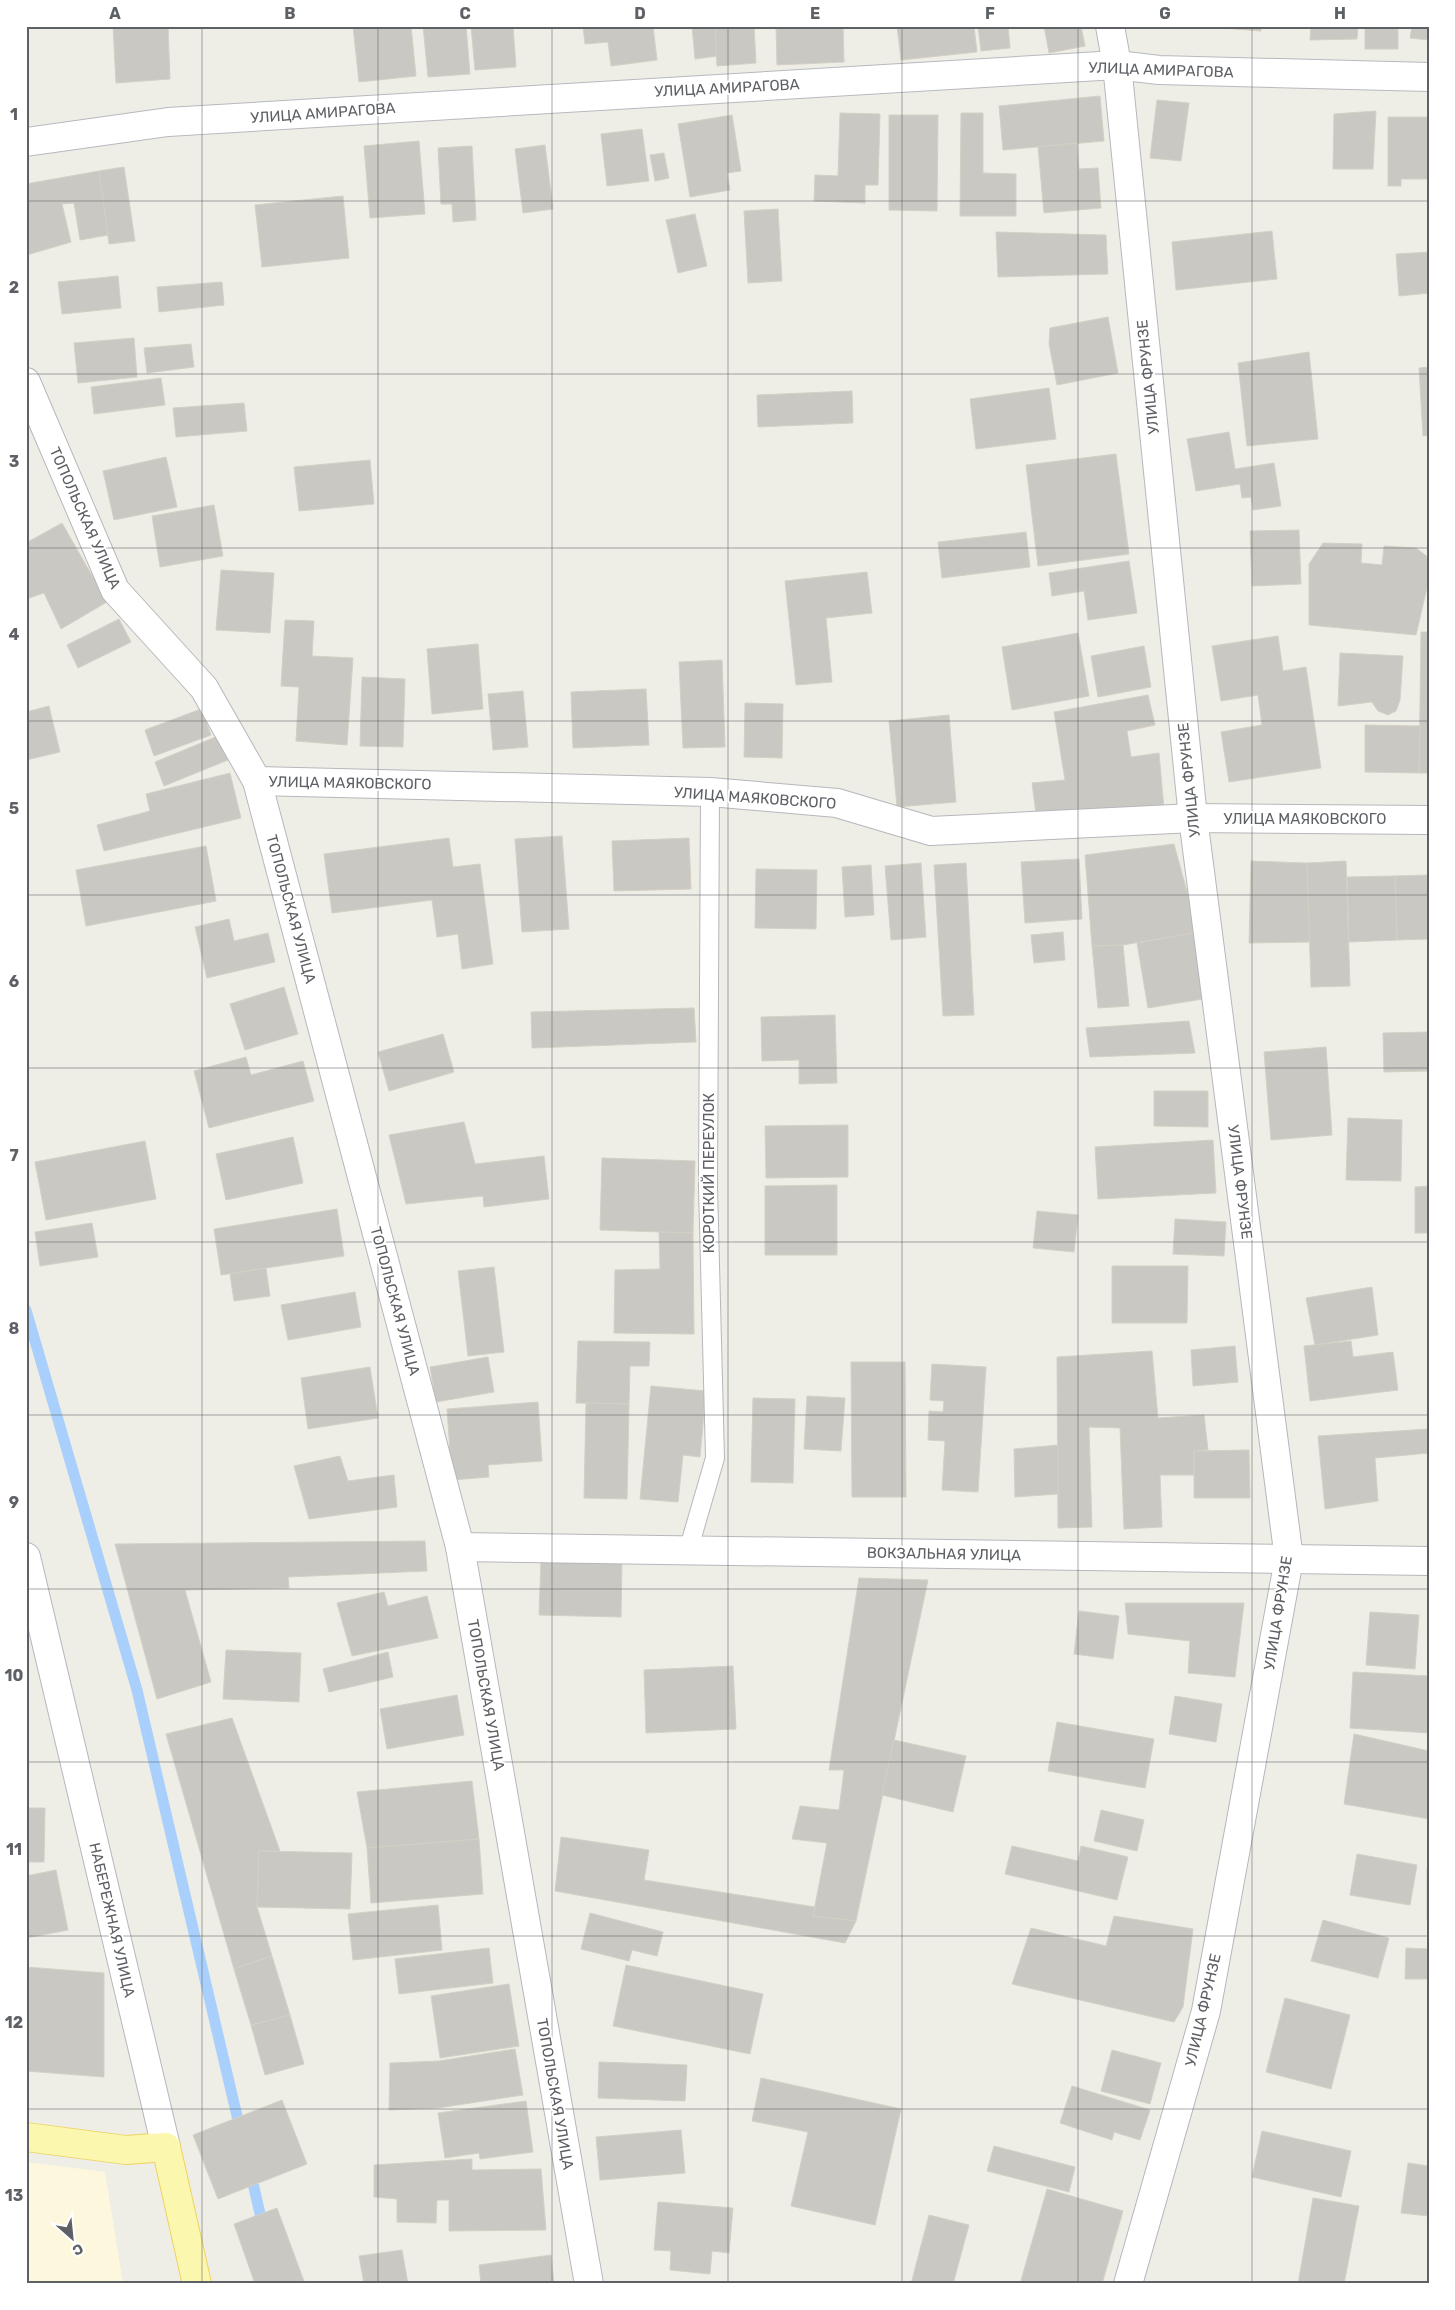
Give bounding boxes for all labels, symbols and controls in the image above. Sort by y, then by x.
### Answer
text: A [109,4,121,23]
text: B [284,4,296,23]
text: C [459,4,471,23]
text: D [634,4,646,23]
text: E [810,4,820,23]
text: F [985,4,995,23]
text: G [1159,4,1171,23]
text: H [1334,4,1346,23]
street label: УЛИЦА АМИРАГОВА [1088,58,1234,82]
street label: УЛИЦА АМИРАГОВА [654,75,800,101]
street label: УЛИЦА АМИРАГОВА [250,99,396,127]
text: 1 [10,105,18,124]
text: 2 [9,278,19,297]
street label: УЛИЦА ФРУНЗЕ [1133,319,1163,435]
street label: ТОПОЛЬСКАЯ УЛИЦА [46,444,124,592]
text: 3 [9,452,19,471]
text: 4 [9,625,20,644]
street label: УЛИЦА ФРУНЗЕ [1174,722,1204,838]
street label: УЛИЦА МАЯКОВСКОГО [268,773,432,793]
street label: УЛИЦА МАЯКОВСКОГО [673,783,837,813]
text: 5 [9,799,19,818]
street label: УЛИЦА МАЯКОВСКОГО [1224,810,1386,828]
street label: ТОПОЛЬСКАЯ УЛИЦА [262,833,320,985]
text: 6 [9,972,19,991]
street label: КОРОТКИЙ ПЕРЕУЛОК [700,1092,718,1253]
street label: УЛИЦА ФРУНЗЕ [1224,1124,1256,1240]
text: 7 [9,1146,19,1165]
street label: ТОПОЛЬСКАЯ УЛИЦА [366,1225,424,1377]
text: 8 [9,1319,20,1338]
text: 9 [9,1493,19,1512]
street label: ВОКЗАЛЬНАЯ УЛИЦА [867,1544,1021,1564]
street label: УЛИЦА ФРУНЗЕ [1260,1555,1296,1671]
street label: ТОПОЛЬСКАЯ УЛИЦА [464,1618,508,1772]
text: 10 [5,1666,24,1685]
text: 11 [6,1840,22,1859]
street label: НАБЕРЕЖНАЯ УЛИЦА [85,1841,139,1999]
street label: УЛИЦА ФРУНЗЕ [1181,1952,1225,2068]
text: 12 [5,2013,23,2032]
street label: ТОПОЛЬСКАЯ УЛИЦА [533,2017,577,2171]
text: 13 [5,2186,23,2205]
north arrow [48,2212,98,2262]
text: С [69,2239,86,2259]

